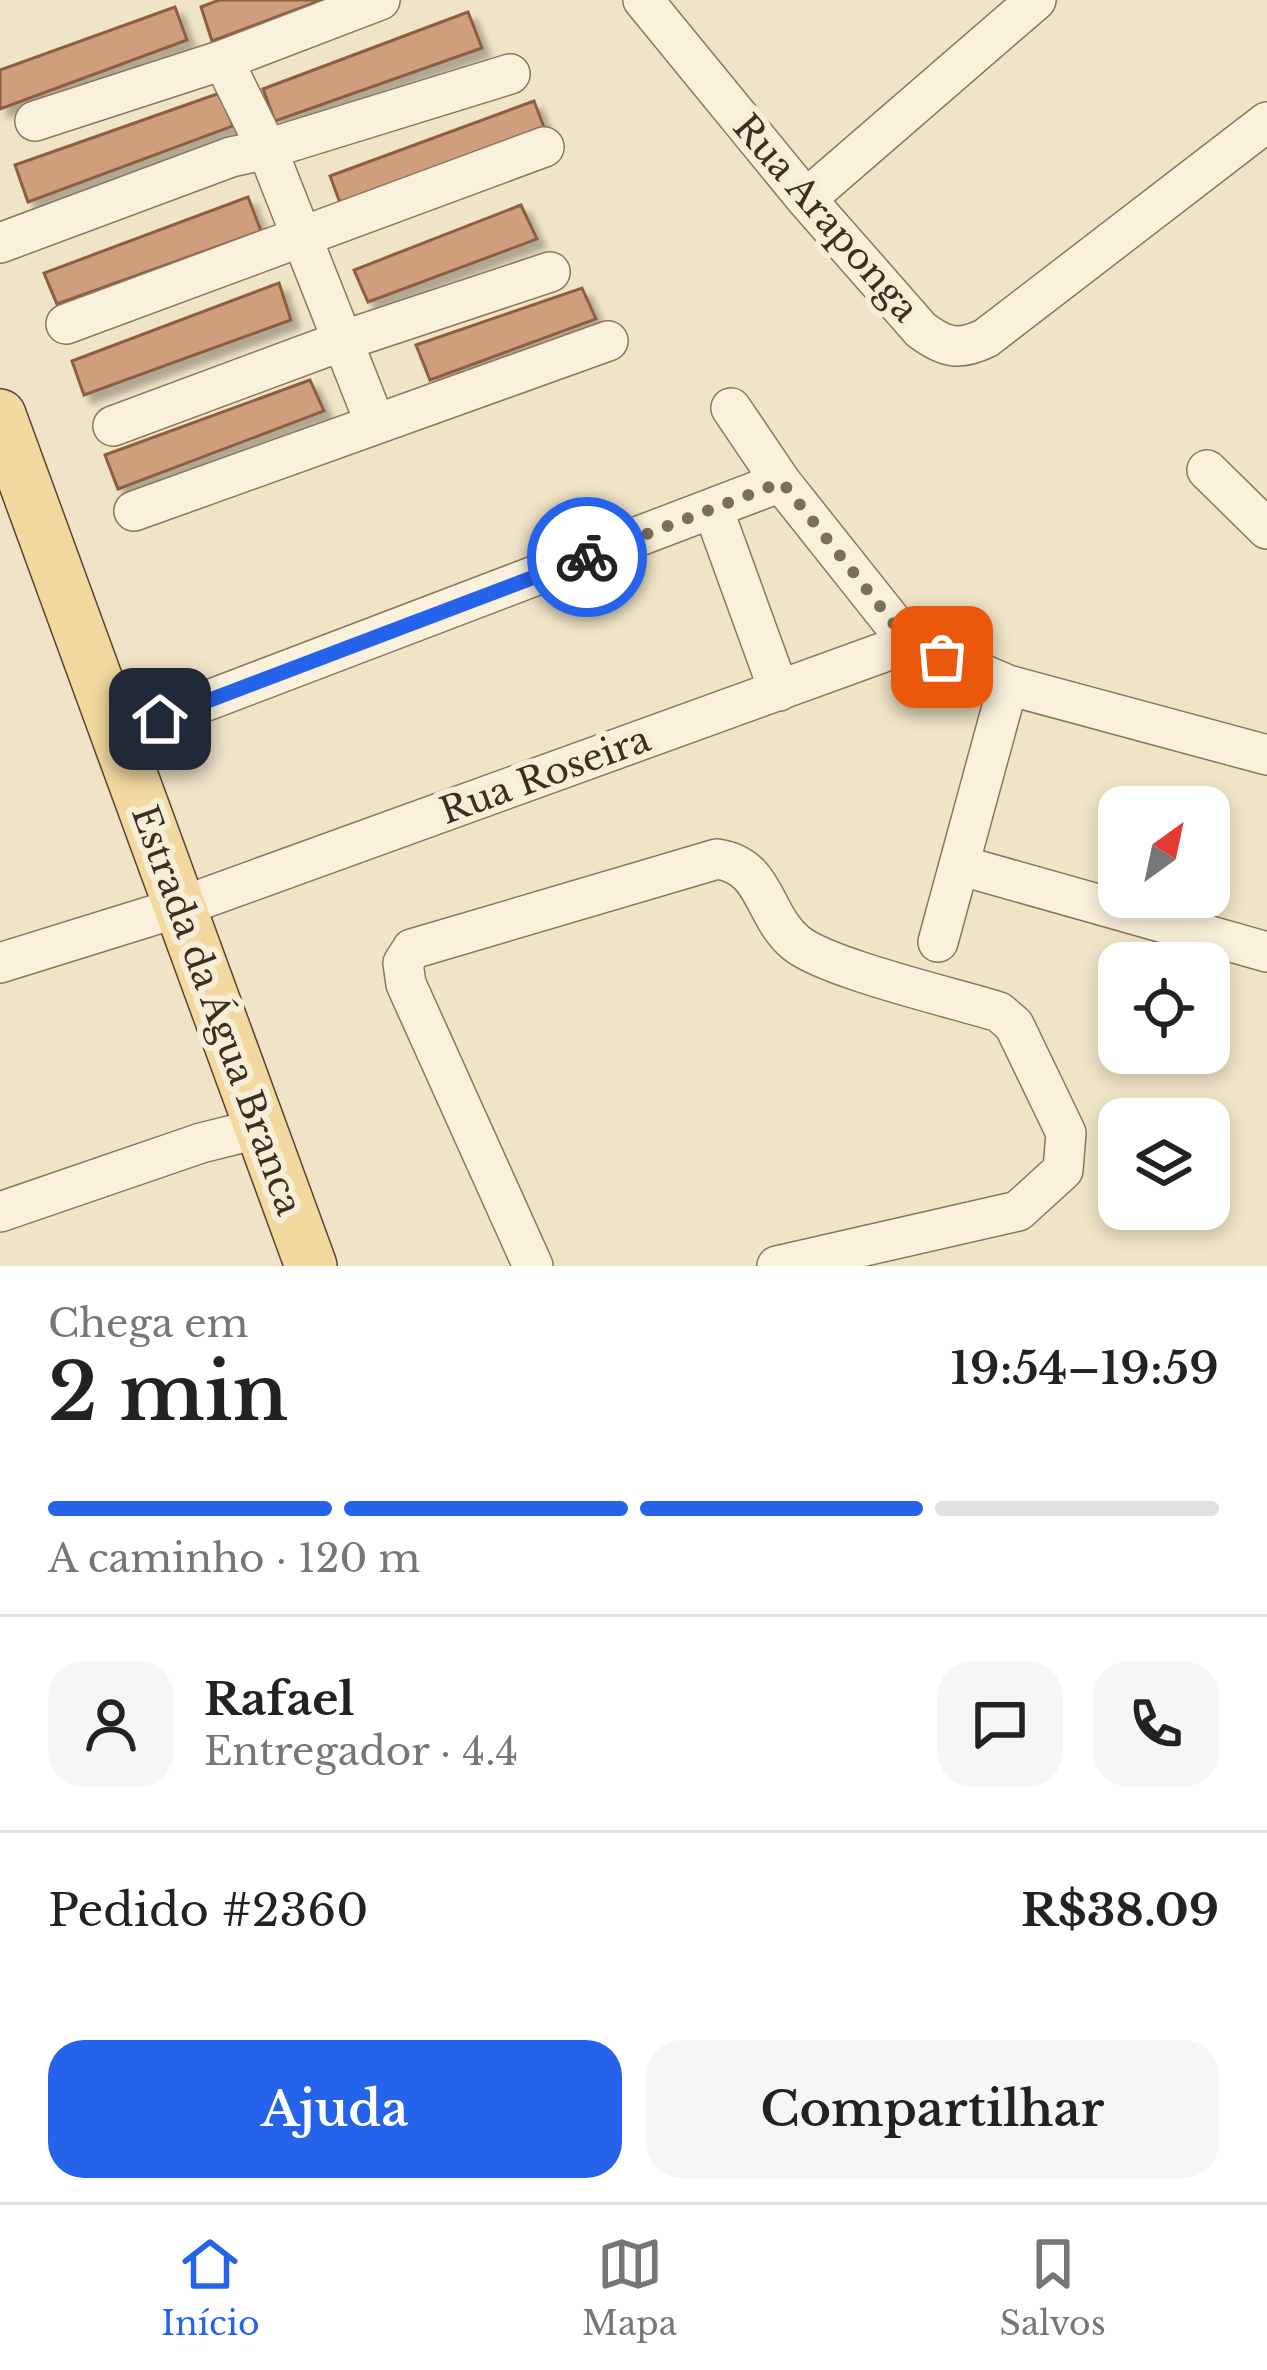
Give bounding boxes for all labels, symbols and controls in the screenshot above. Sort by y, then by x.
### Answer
street label: Rua Araponga [724,105,928,331]
courier [527,497,647,617]
icon: bike [554,524,620,590]
pin [891,606,993,708]
icon: bag [909,624,975,690]
pin [109,668,211,770]
icon: home [127,686,193,752]
street label: Rua Roseira [434,716,656,834]
north arrow [1098,786,1230,918]
map controls [1098,786,1230,1230]
street label: Estrada da Água Branca [122,799,313,1221]
button: locate [1098,942,1230,1074]
button: layers [1098,1098,1230,1230]
text: Chega em [48,1299,248,1348]
text: 19:54–19:59 [950,1340,1219,1396]
text: 2 min [48,1344,288,1441]
text: A caminho · 120 m [48,1534,420,1583]
button: person [48,1661,174,1787]
button: chat [937,1661,1063,1787]
button: phone [1093,1661,1219,1787]
text: Rafael [204,1671,355,1727]
text: Entregador · 4.4 [204,1727,518,1776]
text: Pedido #2360 [48,1882,368,1938]
text: R$38.09 [1021,1882,1219,1938]
button: Ajuda [48,2040,622,2178]
button: Compartilhar [646,2040,1219,2178]
tab: Início [161,2231,260,2344]
tab: Mapa [582,2231,677,2344]
tab: Salvos [1000,2231,1106,2344]

